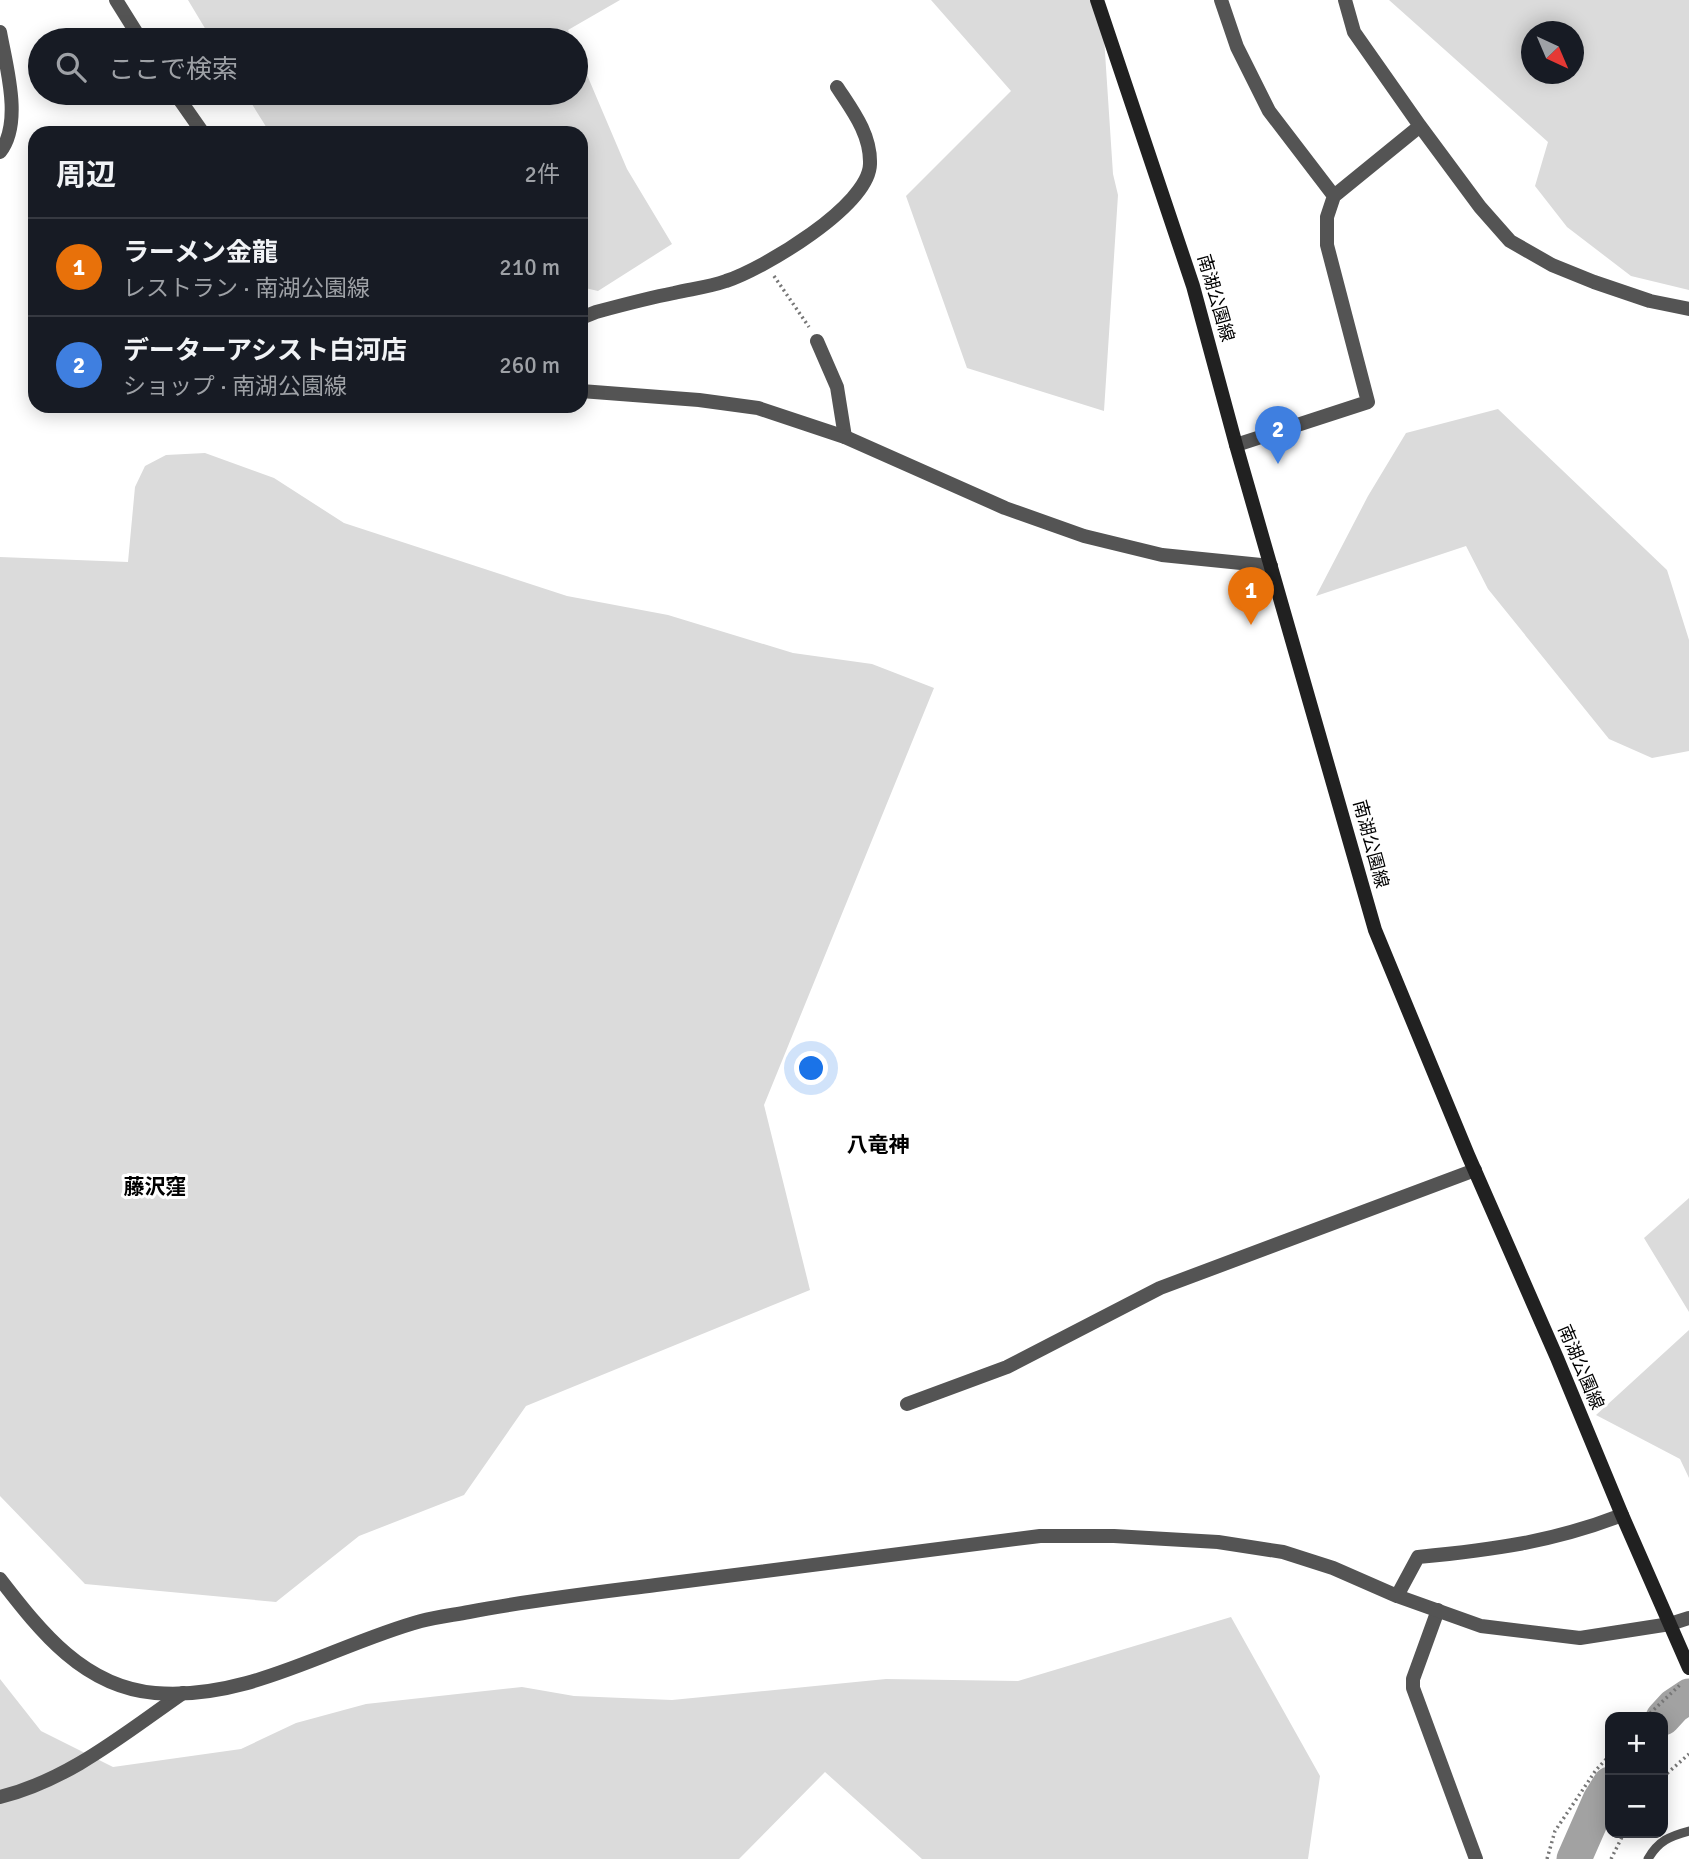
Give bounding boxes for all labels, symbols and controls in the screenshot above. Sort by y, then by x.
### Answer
north arrow [1521,21,1584,84]
search box [28,28,588,105]
icon: search [52,48,90,86]
text: ここで検索 [108,54,238,86]
text: 周辺 [56,157,116,194]
text: 2件 [525,160,560,189]
text: ラーメン金龍 [123,237,278,269]
street label: 南湖公園線 [1193,252,1239,344]
text: 1 [73,253,85,282]
text: 210 m [499,253,560,282]
text: レストラン · 南湖公園線 [123,274,370,303]
text: データーアシスト白河店 [123,335,407,367]
text: 2 [73,351,85,380]
text: 260 m [499,351,560,380]
text: ショップ · 南湖公園線 [123,372,347,401]
pin: 2 [1255,406,1301,464]
pin: 1 [1228,567,1274,625]
street label: 南湖公園線 [1349,798,1393,890]
your location [794,1051,828,1085]
district label: 八竜神 [847,1132,910,1158]
district label: 藤沢窪 [124,1174,187,1200]
street label: 南湖公園線 [1553,1321,1609,1413]
map controls [1605,1712,1668,1838]
button: + [1605,1712,1668,1775]
button: − [1605,1775,1668,1838]

